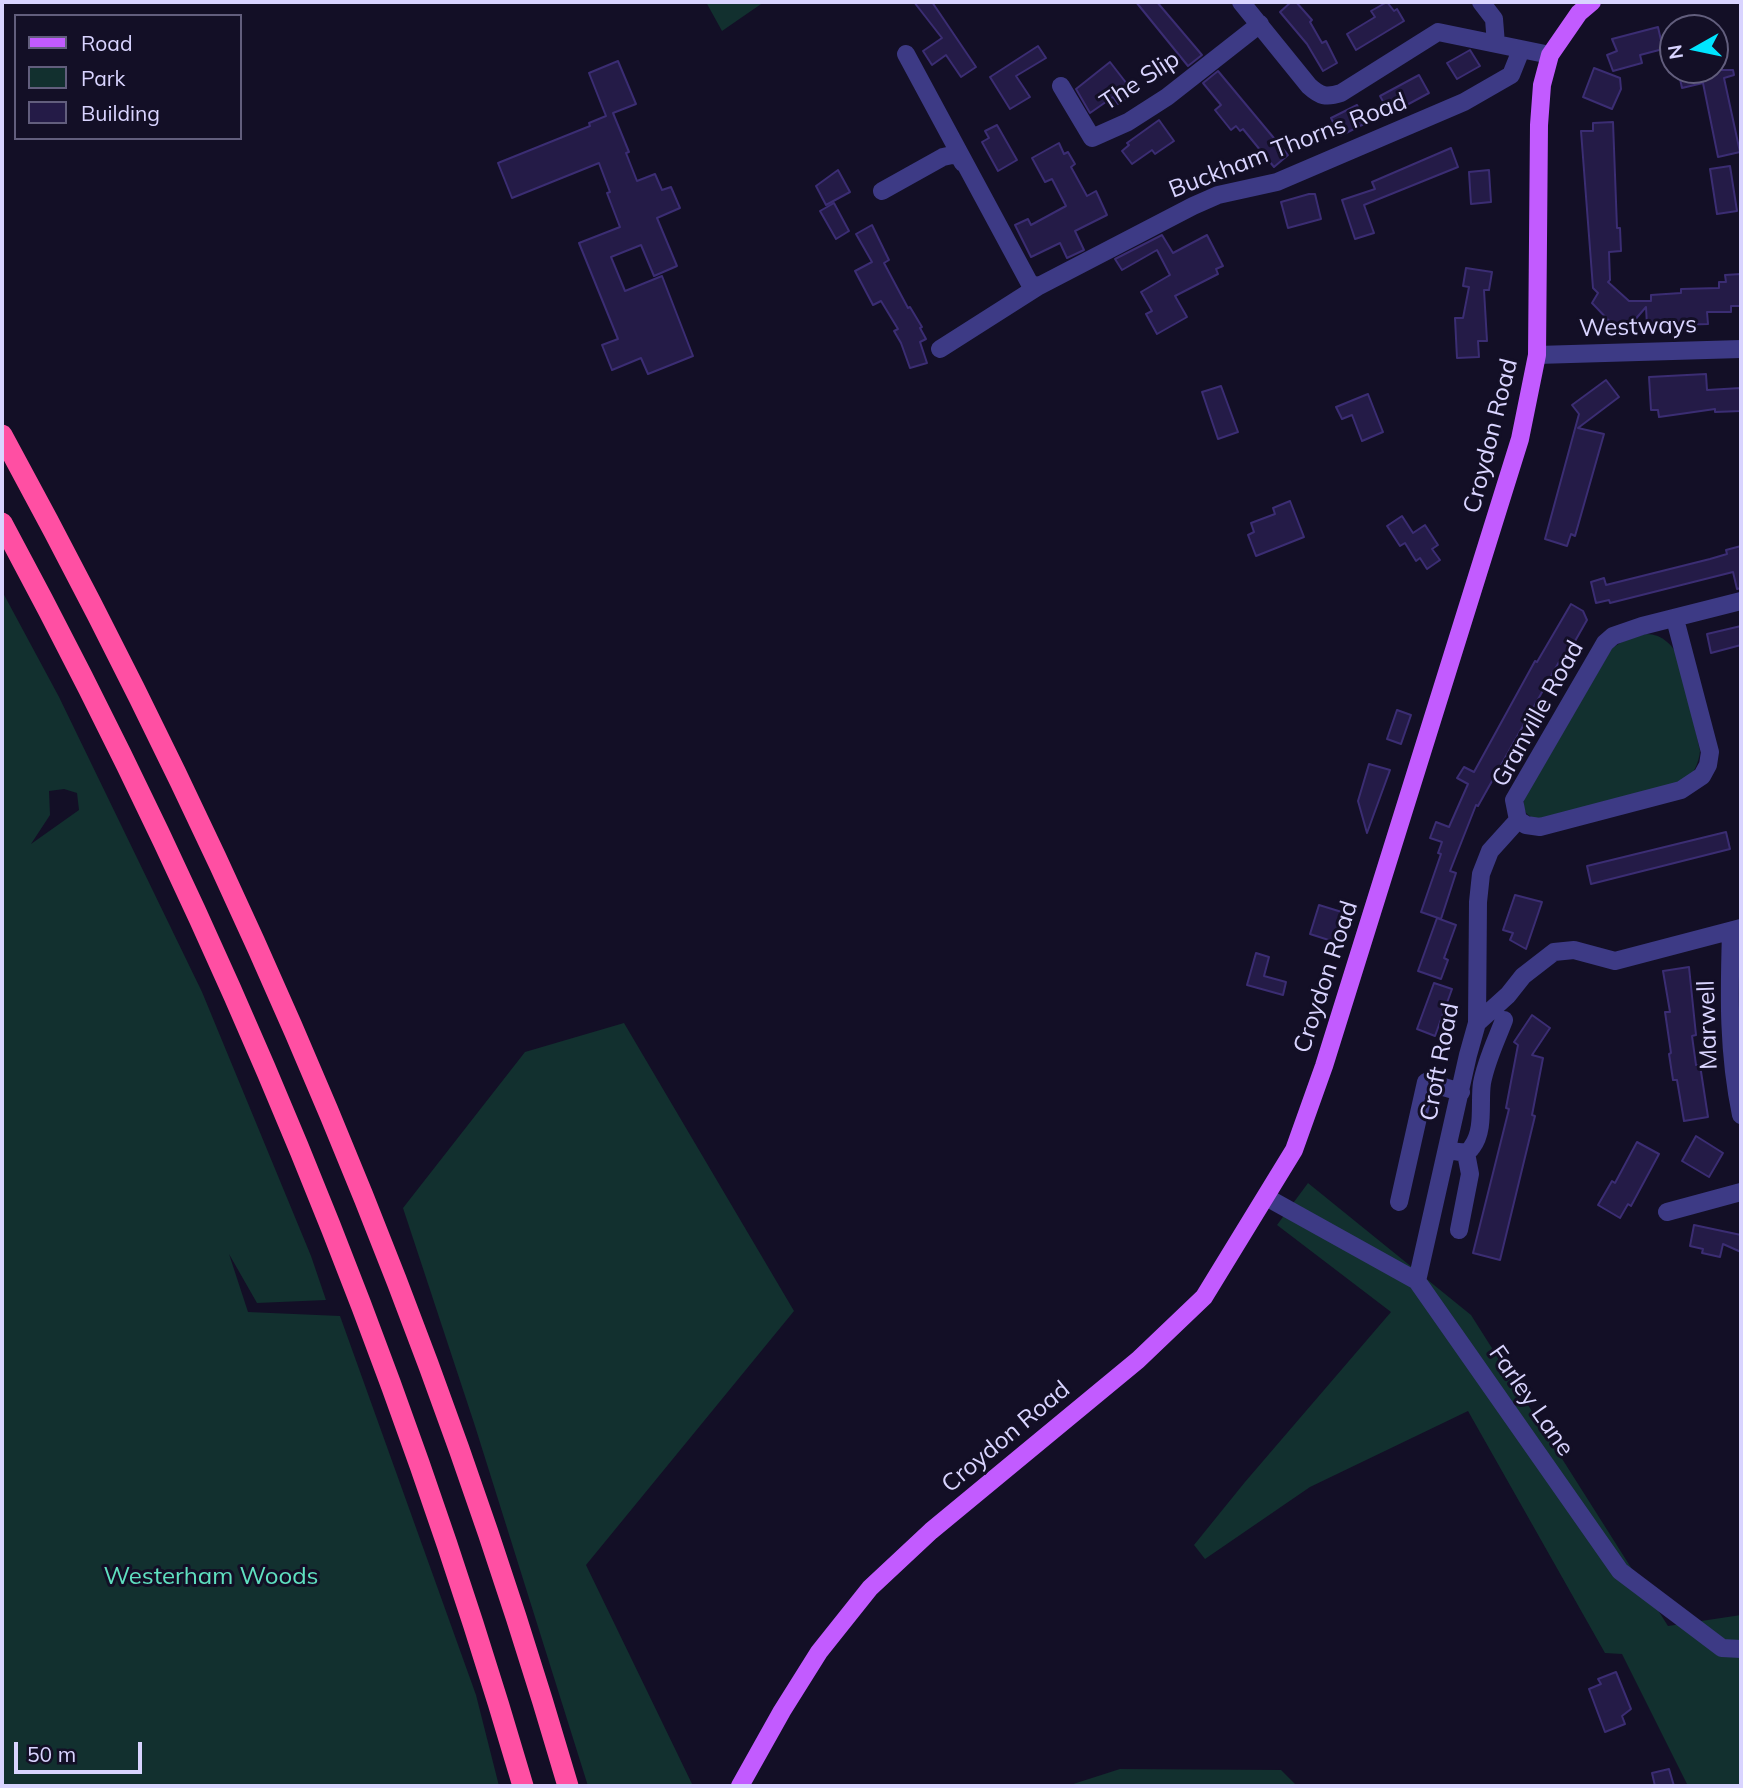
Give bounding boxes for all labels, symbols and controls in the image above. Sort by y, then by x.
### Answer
legend [14,14,242,140]
north arrow [1659,14,1729,84]
text: Road [81,30,132,56]
text: N [1662,43,1688,61]
street label: The Slip [1095,45,1185,117]
text: Park [81,65,125,91]
street label: Buckham Thorns Road [1165,87,1411,205]
text: Building [81,100,160,126]
street label: Westways [1579,311,1697,343]
street label: Croydon Road [1458,356,1524,516]
street label: Granville Road [1486,636,1590,792]
street label: Croydon Road [1288,897,1364,1057]
street label: Marwell [1692,980,1724,1070]
street label: Croft Road [1414,1001,1466,1123]
street label: Farley Lane [1482,1340,1580,1462]
street label: Croydon Road [936,1375,1076,1499]
park label: Westerham Woods [104,1563,318,1591]
scale bar [18,1728,145,1772]
text: 50 m [27,1741,76,1767]

